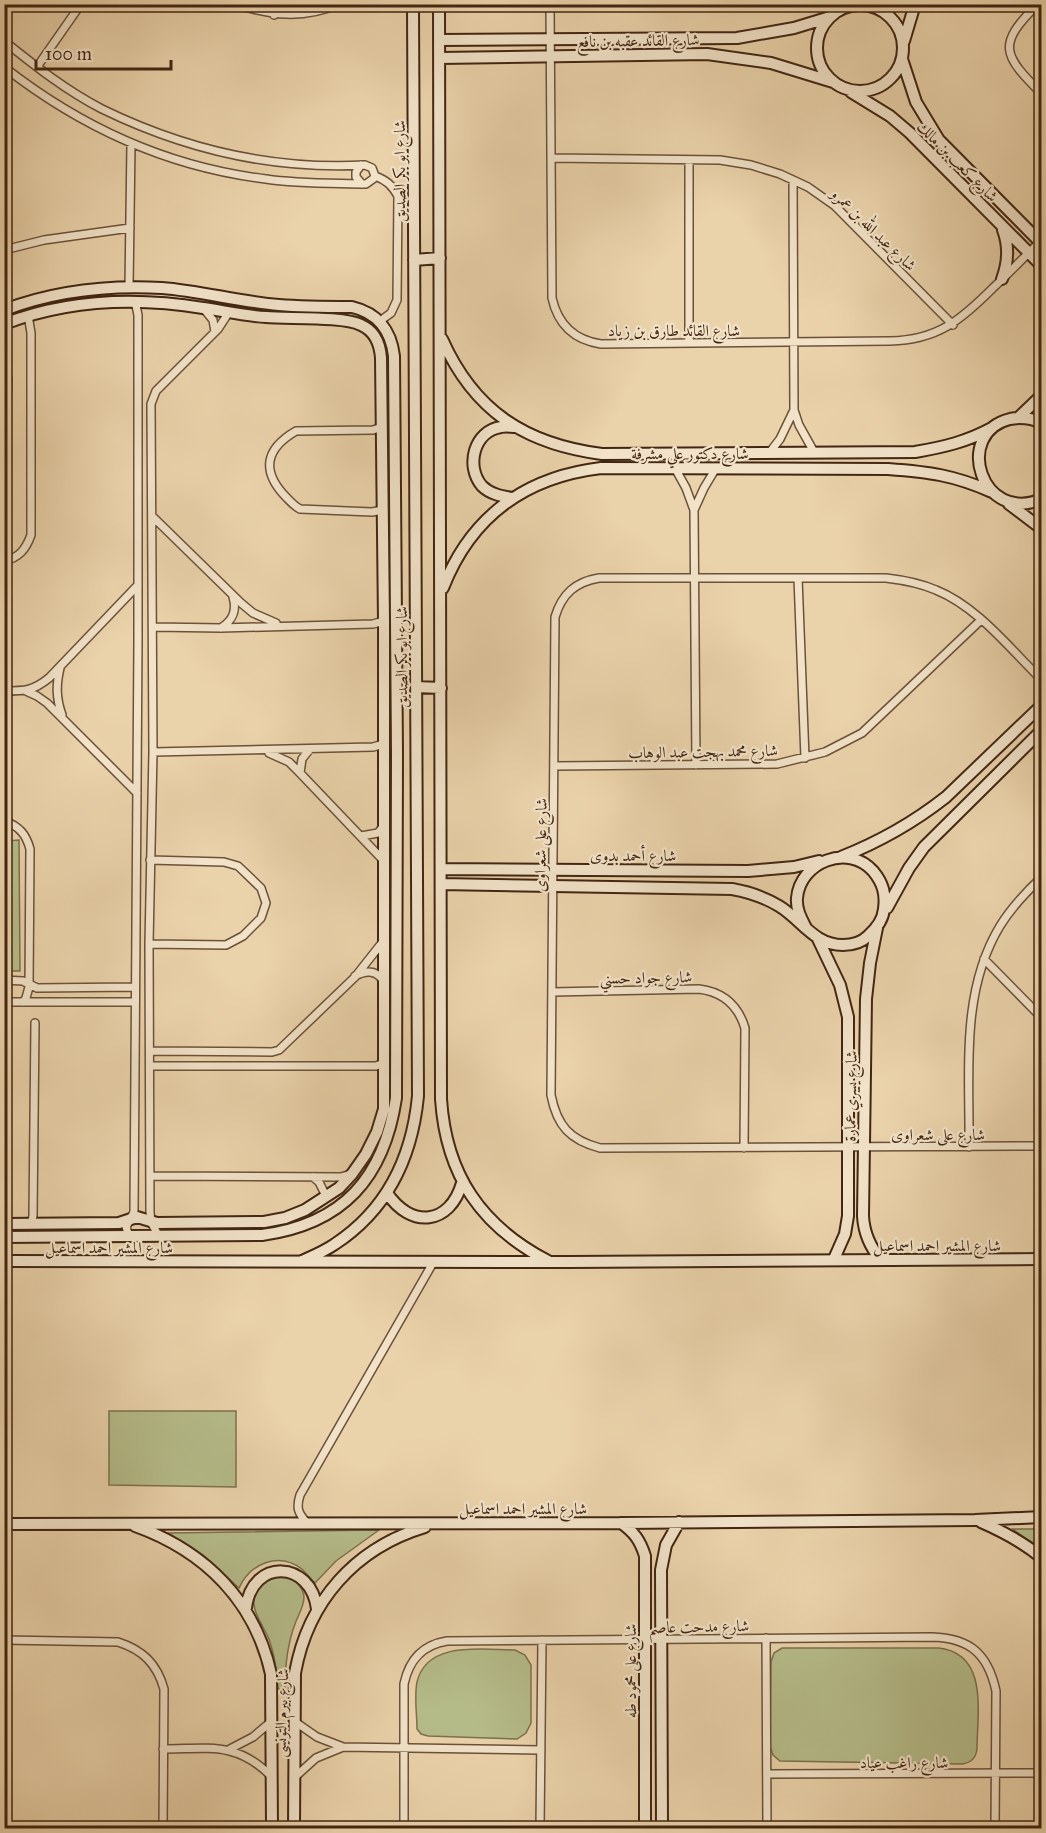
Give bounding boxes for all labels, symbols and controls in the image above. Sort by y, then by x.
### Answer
street label: شارع القائد عقبه بن نافع [576,30,700,57]
scale bar [36,33,171,71]
text: 100 m [45,43,92,65]
street label: شارع كعب بن مالك [910,117,1002,209]
street label: شارع ابو بكر الصديق [390,120,413,222]
street label: شارع عبد الله بن عمرو [823,180,922,278]
street label: شارع القائد طارق بن زياد [608,321,740,344]
street label: شارع دكتور علي مشرفة [631,444,749,469]
street label: شارع ابو بكر الصديق [392,606,415,708]
street label: شارع محمد بهجت عبد الوهاب [628,741,778,766]
street label: شارع على شعراوى [530,798,555,892]
street label: شارع أحمد بدوى [590,844,676,869]
street label: شارع جواد حسني [600,967,693,994]
street label: شارع يسري عمارة [840,1050,865,1142]
street label: شارع على شعراوى [891,1125,985,1148]
street label: شارع المشير احمد اسماعيل [873,1236,1001,1259]
street label: شارع المشير احمد اسماعيل [45,1238,173,1261]
street label: شارع المشير احمد اسماعيل [459,1499,587,1522]
street label: شارع مدحت عاصم [649,1616,750,1644]
street label: شارع على محمود طه [621,1624,644,1718]
street label: شارع بيرم التونسى [270,1668,298,1758]
street label: شارع راغب عياد [860,1753,948,1776]

